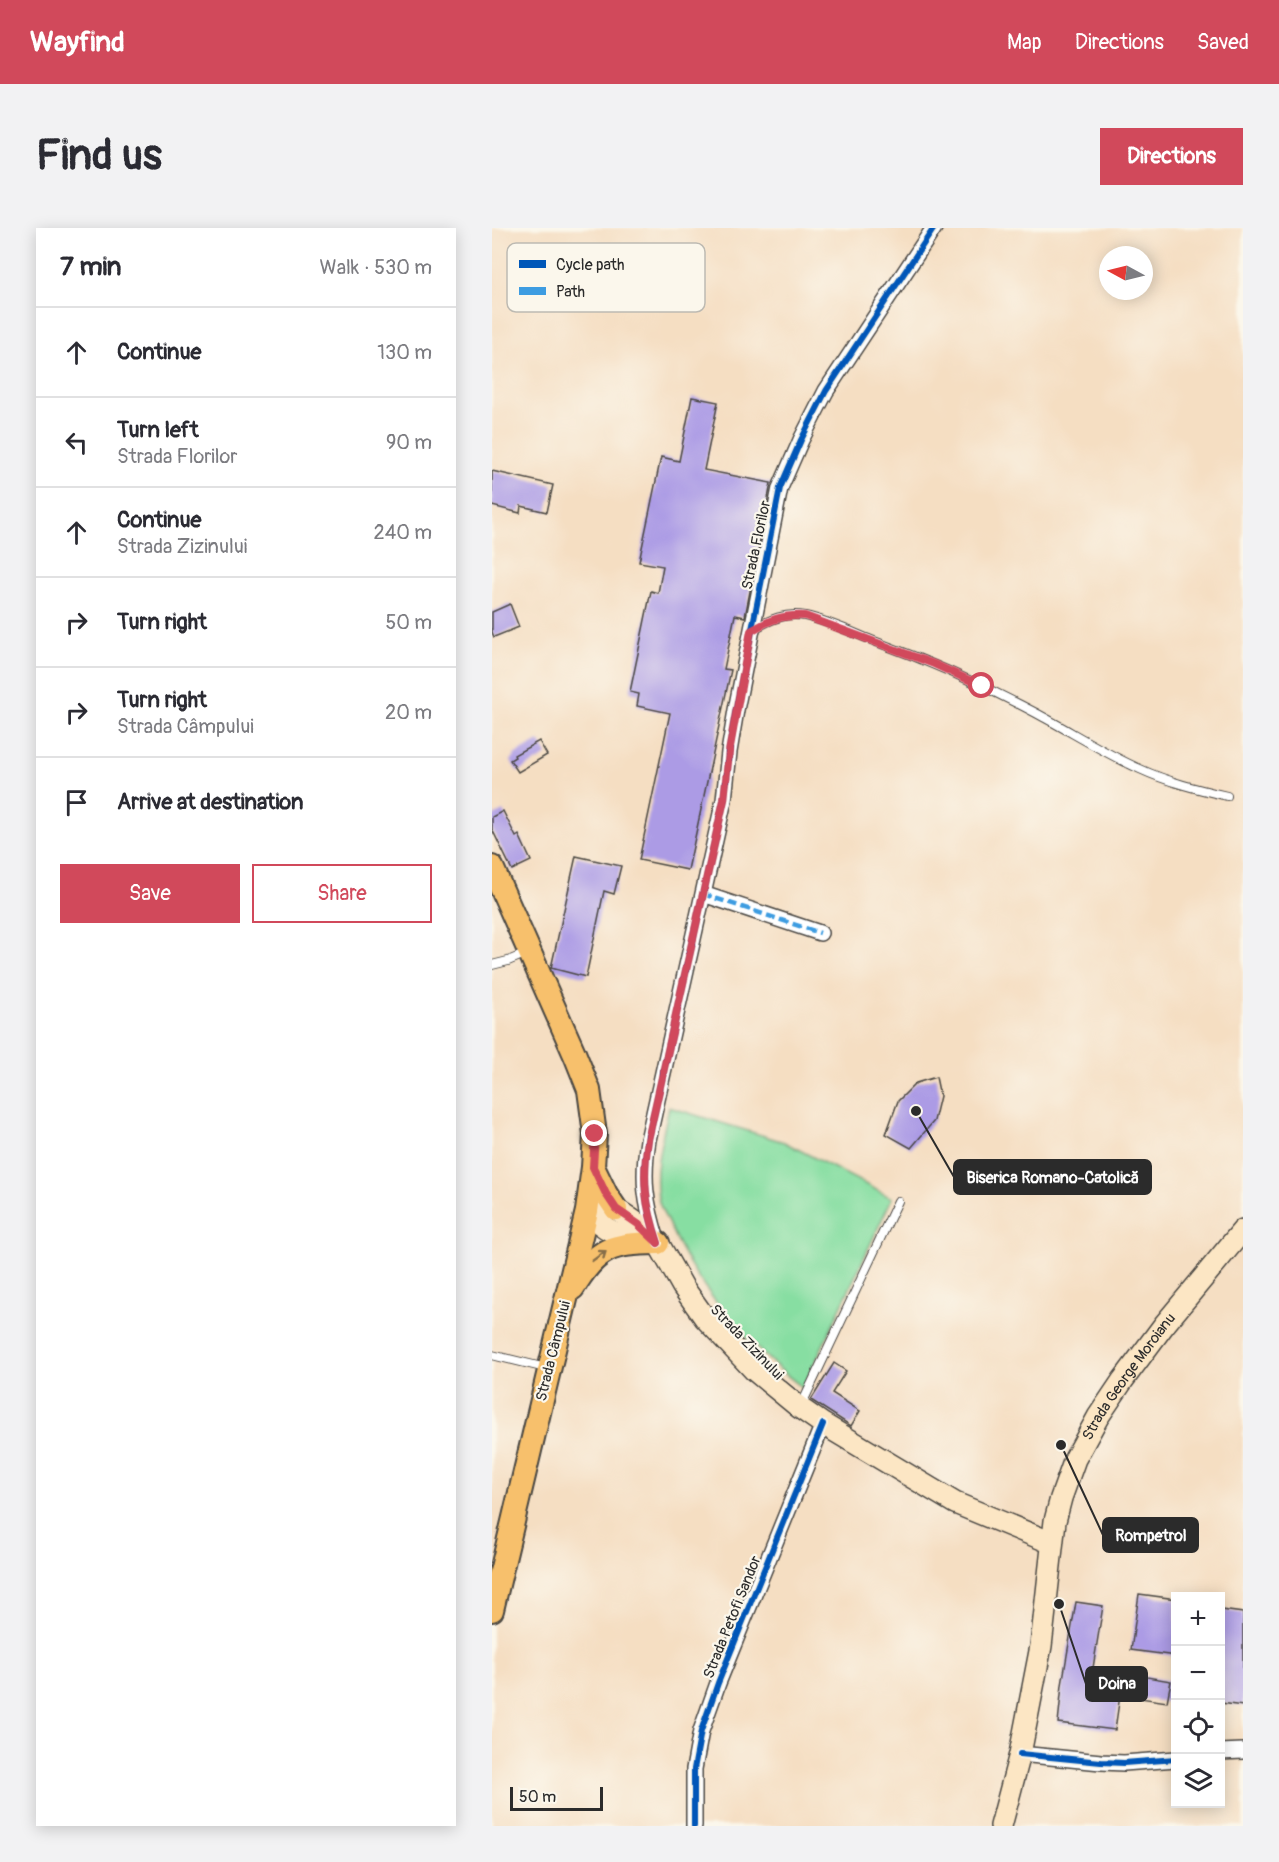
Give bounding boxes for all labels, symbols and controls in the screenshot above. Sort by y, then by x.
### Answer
text: Wayfind [30,25,125,60]
text: Map [1007,29,1042,56]
text: Directions [1075,29,1164,56]
text: Saved [1197,29,1249,56]
button: Directions [1100,128,1243,185]
text: Find us [36,130,162,182]
legend [507,243,705,312]
north arrow [1099,246,1153,300]
text: 7 min [60,251,122,283]
text: Walk · 530 m [320,255,432,280]
text: Cycle path [556,255,624,275]
text: Path [556,282,585,302]
icon: ahead [60,336,93,369]
text: Continue [117,338,201,366]
text: 130 m [377,340,432,365]
text: Turn left [117,416,199,444]
icon: left [60,426,93,459]
text: 90 m [386,430,432,455]
text: Strada Florilor [117,444,237,469]
street label: Strada Florilor [738,498,775,591]
text: Continue [117,506,201,534]
icon: ahead [60,516,93,549]
text: 240 m [373,520,432,545]
text: Strada Zizinului [117,534,247,559]
icon: right [60,606,93,639]
text: Turn right [117,608,207,636]
text: 50 m [385,610,432,635]
route start [968,672,994,698]
text: Turn right [117,686,207,714]
icon: right [60,696,93,729]
text: 20 m [385,700,432,725]
text: Strada Câmpului [117,714,254,739]
icon: arrive [60,786,93,819]
text: Arrive at destination [117,788,303,816]
button: Save [60,864,240,923]
button: Share [252,864,432,923]
route end [581,1120,607,1146]
callout: Biserica Romano-Catolică [954,1160,1151,1194]
text: Biserica Romano-Catolică [967,1168,1139,1188]
one-way arrow [591,1250,607,1263]
street label: Strada Câmpului [532,1299,575,1403]
street label: Strada Zizinului [706,1301,788,1384]
street label: Strada George Moroianu [1078,1309,1180,1444]
callout: Rompetrol [1103,1518,1198,1552]
text: Rompetrol [1115,1526,1187,1546]
street label: Strada Petofi Sandor [699,1552,766,1681]
map controls [1171,1592,1225,1808]
button: + [1171,1592,1225,1646]
button: − [1171,1646,1225,1700]
callout: Doina [1086,1667,1147,1701]
text: Doina [1098,1674,1136,1694]
button: locate [1171,1700,1225,1754]
button: layers [1171,1754,1225,1808]
scale bar [510,1784,603,1812]
text: 50 m [519,1787,556,1807]

